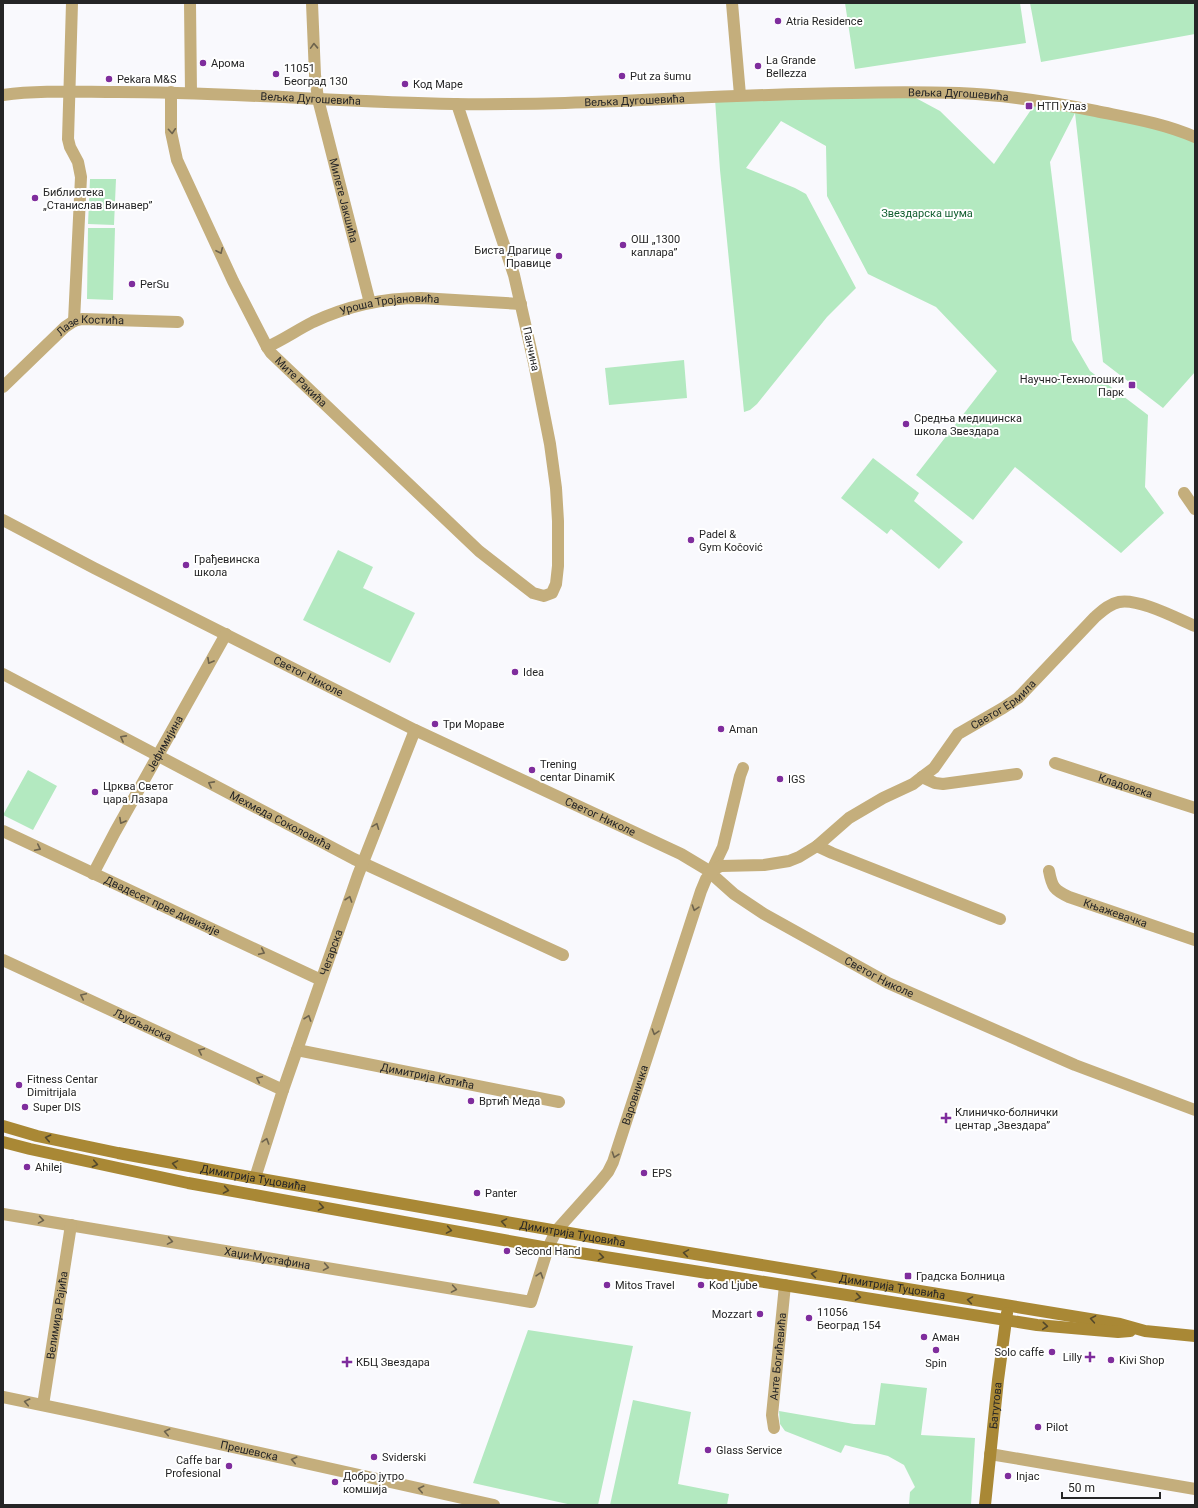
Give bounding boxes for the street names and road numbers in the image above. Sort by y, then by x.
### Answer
street label: Вељка Дугошевића [908,86,1009,103]
street label: Вељка Дугошевића [260,90,361,107]
street label: Вељка Дугошевића [584,92,685,109]
street label: Милете Јакшића [327,157,361,244]
street label: Уроша Тројановића [338,291,440,317]
street label: Лазе Костића [54,312,124,338]
street label: Панчина [520,326,542,372]
street label: Мите Ракића [272,354,330,409]
street label: Светог Николе [271,653,346,699]
street label: Светог Ермила [968,677,1038,732]
street label: Јефимијина [144,713,186,774]
street label: Кладовска [1097,771,1154,800]
street label: Мехмеда Соколовића [228,788,334,853]
street label: Светог Николе [563,794,638,839]
street label: Двадесет прве дивизије [103,873,222,938]
street label: Књажевачка [1082,896,1149,930]
street label: Чегарска [317,928,345,977]
street label: Светог Николе [842,954,916,1000]
street label: Љубљанска [112,1006,174,1044]
street label: Димитрија Катића [379,1060,475,1092]
street label: Варовничка [619,1063,651,1127]
street label: Димитрија Туцовића [200,1162,308,1193]
street label: Димитрија Туцовића [519,1218,627,1249]
street label: Хаџи-Мустафина [223,1244,311,1272]
street label: Велимира Рајића [44,1270,70,1360]
street label: Димитрија Туцовића [838,1271,946,1302]
street label: Анте Богићевића [767,1312,789,1401]
street label: Батутова [986,1381,1004,1430]
street label: Прешевска [219,1438,279,1463]

